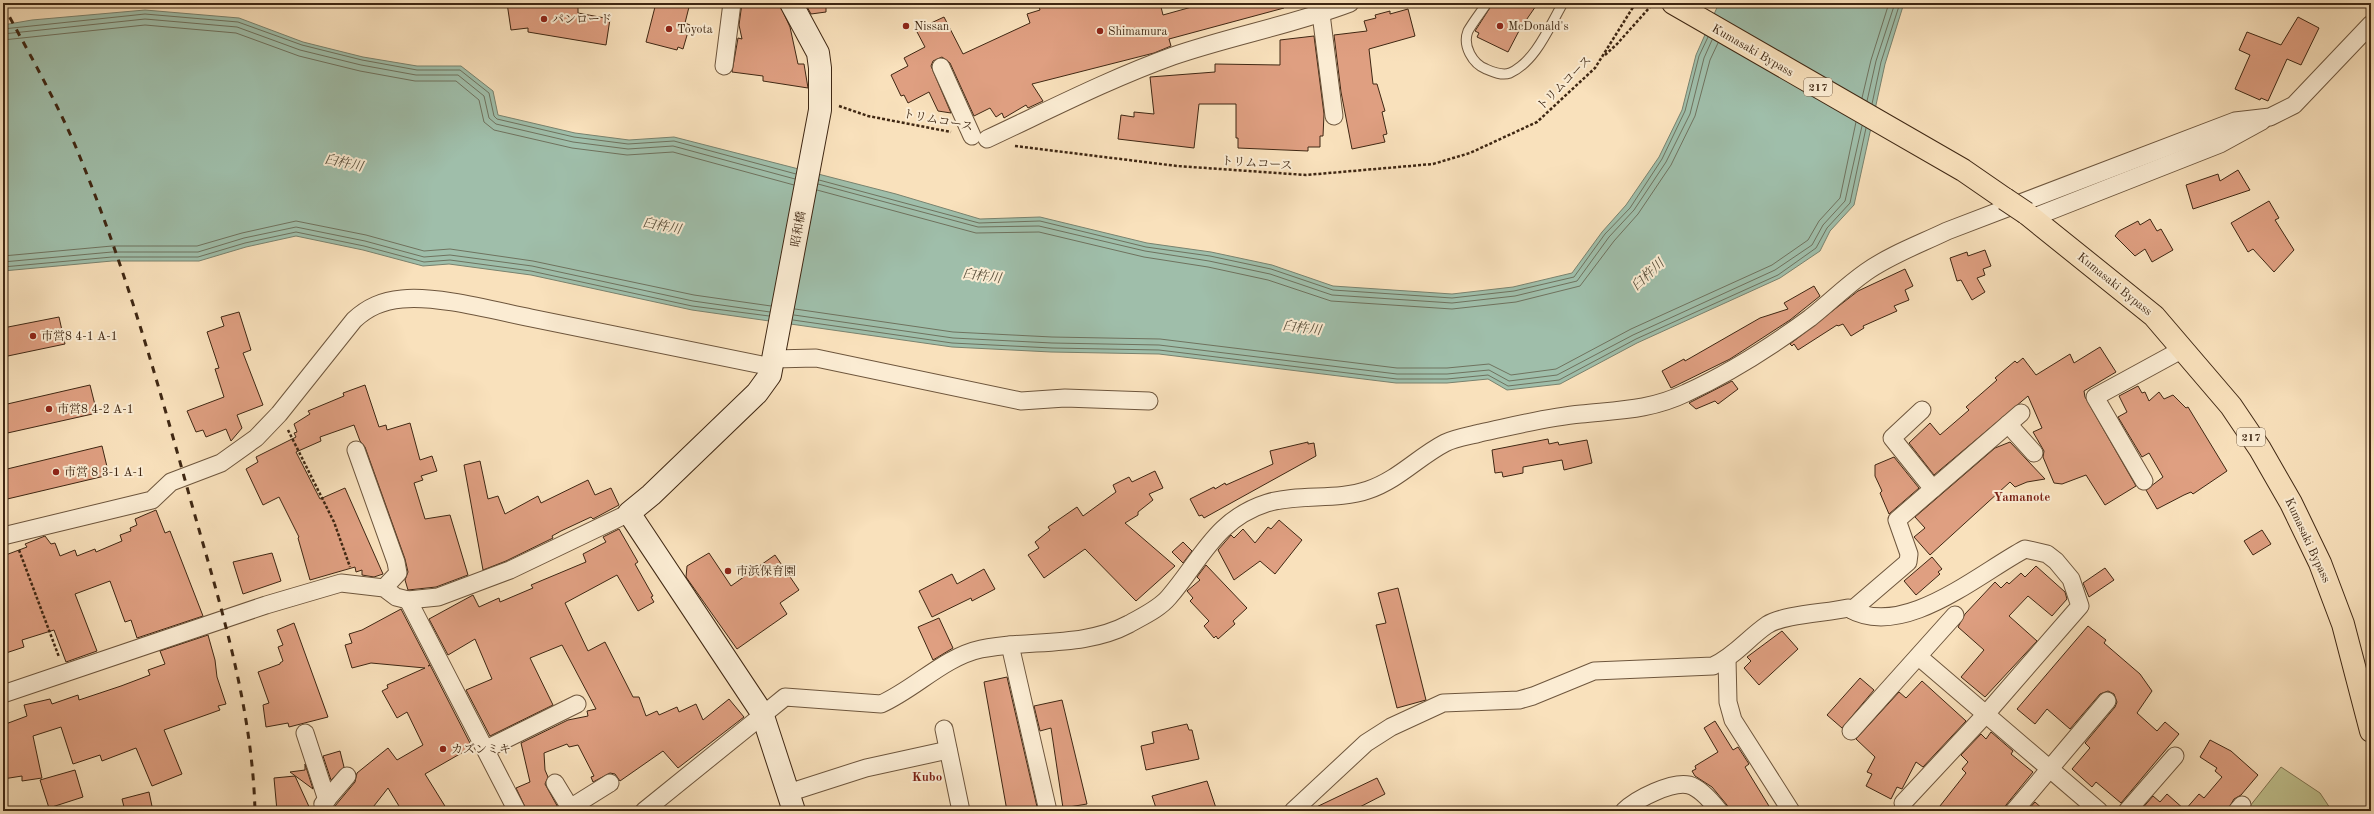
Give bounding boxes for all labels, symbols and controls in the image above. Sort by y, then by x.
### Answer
place label: パンロード [552,13,612,26]
marker: パンロード [539,14,549,24]
marker: Nissan [901,21,911,31]
place label: Nissan [914,21,950,33]
marker: McDonald's [1495,21,1505,31]
place label: McDonald's [1508,21,1569,33]
street label: Kumasaki Bypass [1710,23,1795,79]
marker: Toyota [664,24,674,34]
place label: Toyota [677,24,713,36]
marker: Shimamura [1095,26,1105,36]
place label: Shimamura [1108,26,1168,38]
street label: トリムコース [1535,54,1594,113]
road number: 217 [1804,78,1832,96]
street label: トリムコース [902,107,974,134]
water label: 臼杵川 [323,152,366,174]
street label: トリムコース [1221,155,1293,172]
street label: 昭和橋 [788,210,808,248]
water label: 臼杵川 [641,215,684,237]
street label: Kumasaki Bypass [2075,251,2154,318]
water label: 臼杵川 [1629,255,1668,293]
water label: 臼杵川 [962,266,1004,286]
water label: 臼杵川 [1282,318,1324,338]
place label: 市営8 4-1 A-1 [41,329,118,343]
marker: 市営8 4-1 A-1 [28,331,38,341]
place label: 市営8 4-2 A-1 [57,402,134,416]
marker: 市営8 4-2 A-1 [44,404,54,414]
road number: 217 [2237,428,2265,446]
place label: 市営 8 3-1 A-1 [64,465,144,479]
marker: 市営 8 3-1 A-1 [51,467,61,477]
district label: Yamanote [1994,491,2051,504]
street label: Kumasaki Bypass [2282,496,2332,585]
place label: 市浜保育園 [736,564,796,578]
marker: 市浜保育園 [723,566,733,576]
place label: カズンミキ [451,743,511,756]
marker: カズンミキ [438,744,448,754]
district label: Kubo [912,771,942,784]

